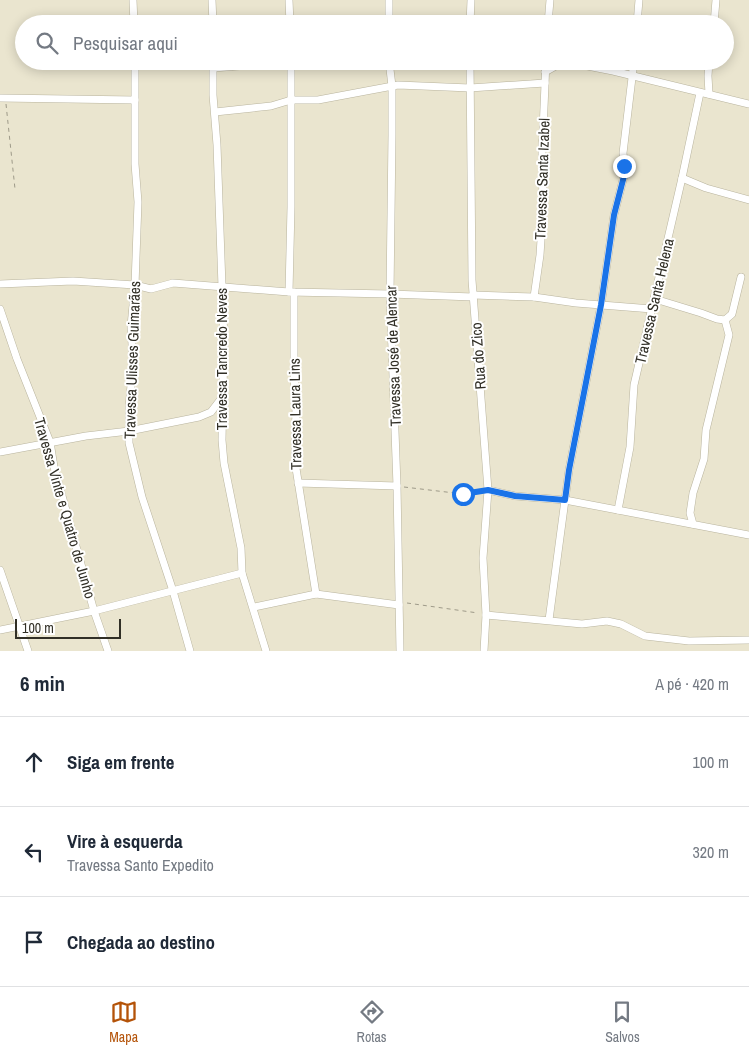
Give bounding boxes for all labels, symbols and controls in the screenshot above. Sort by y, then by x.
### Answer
search box [15,15,734,70]
icon: search [33,29,61,57]
text: Pesquisar aqui [73,30,178,56]
street label: Travessa Santa Izabel [529,118,555,240]
route end [613,155,636,178]
street label: Travessa Santa Helena [629,236,679,366]
street label: Travessa Ulisses Guimarães [119,281,145,439]
street label: Travessa José de Alencar [380,285,406,427]
street label: Travessa Tancredo Neves [211,288,232,430]
street label: Rua do Zico [465,322,491,390]
street label: Travessa Laura Lins [284,358,306,470]
street label: Travessa Vinte e Quatro de Junho [29,415,101,601]
route start [452,483,475,506]
scale bar [15,616,121,639]
text: 100 m [22,619,54,637]
text: 6 min [20,669,65,698]
text: A pé · 420 m [655,673,729,695]
icon: ahead [20,748,48,776]
text: Siga em frente [67,749,174,775]
text: 100 m [693,751,729,773]
text: Vire à esquerda [67,828,183,854]
icon: left [20,838,48,866]
text: 320 m [693,841,729,863]
text: Travessa Santo Expedito [67,854,214,876]
icon: arrive [20,928,48,956]
text: Chegada ao destino [67,929,215,955]
tab: Mapa [109,998,138,1046]
tab: Rotas [357,998,387,1046]
tab: Salvos [605,998,640,1046]

